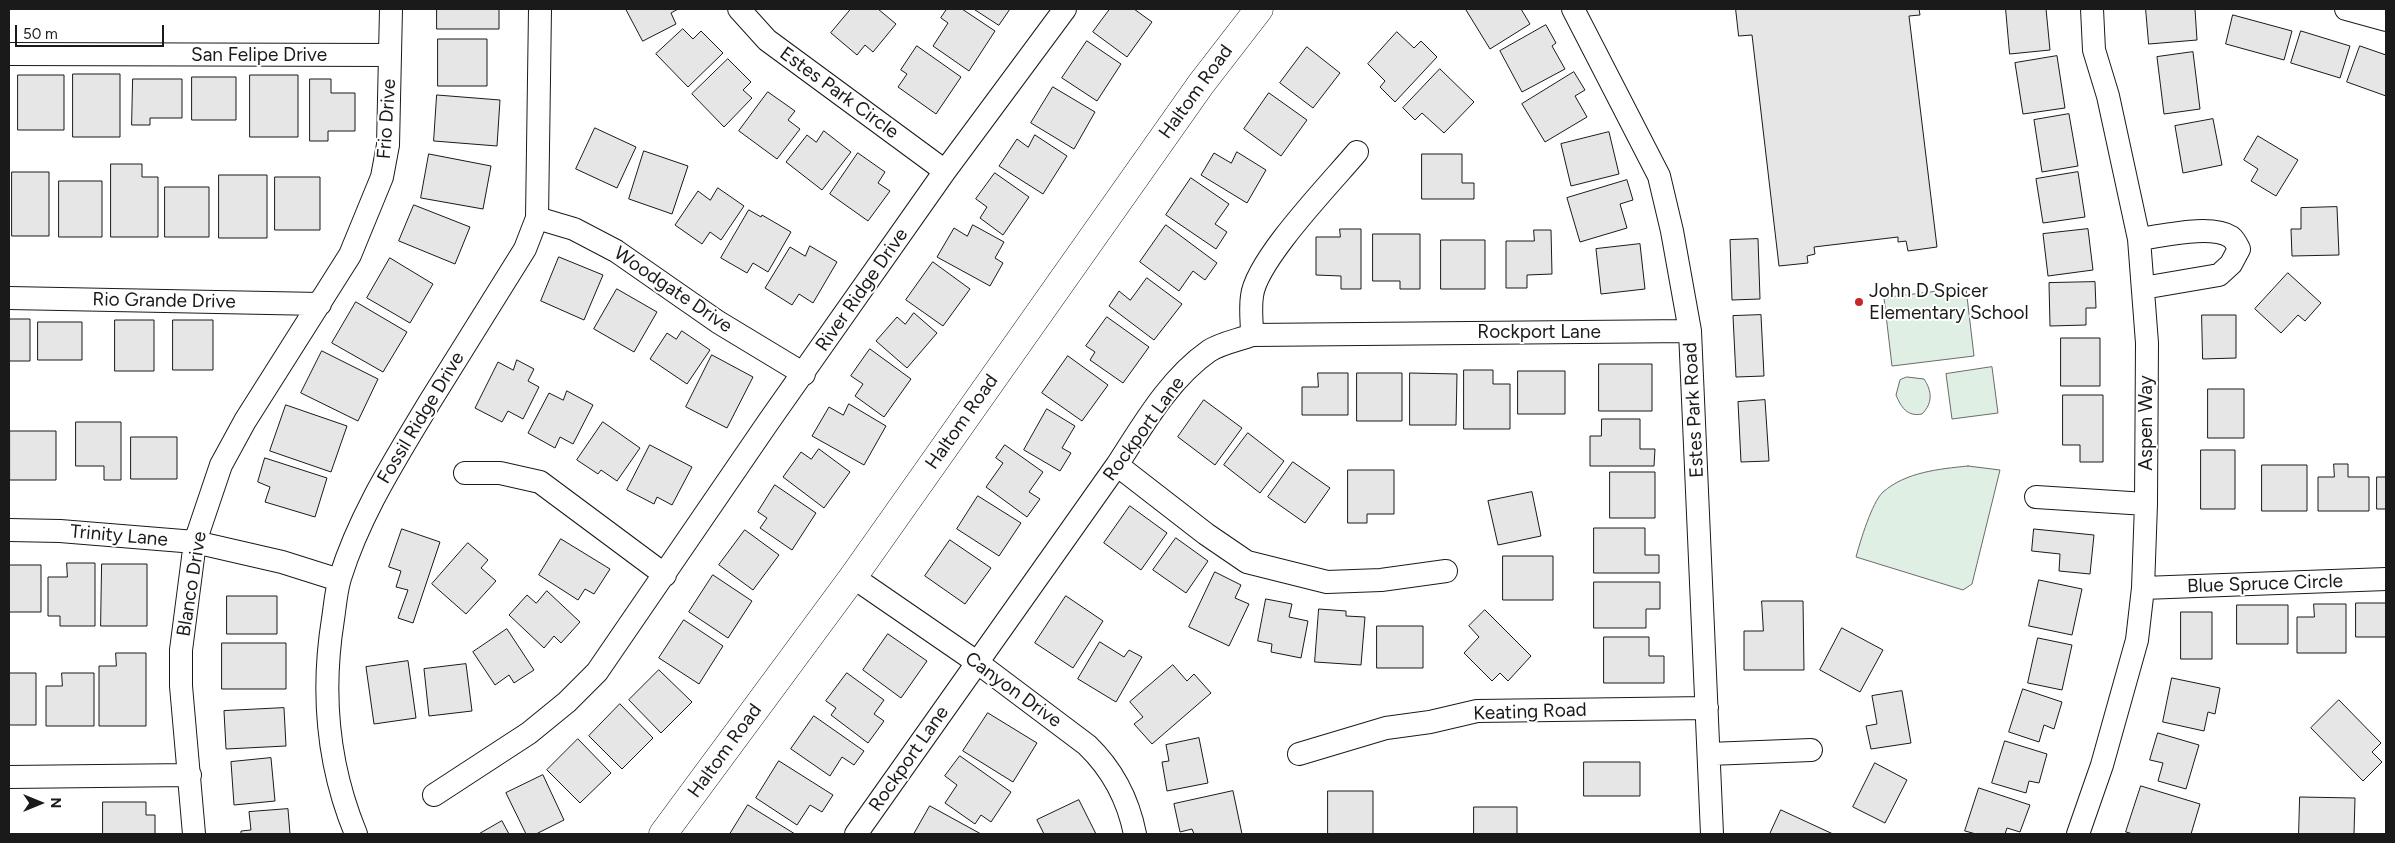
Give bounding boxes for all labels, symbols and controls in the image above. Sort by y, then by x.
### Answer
scale bar [18,15,166,47]
text: 50 m [23,25,58,43]
street label: Haltom Road [1154,40,1238,144]
street label: Estes Park Circle [775,42,903,144]
street label: San Felipe Drive [191,44,327,66]
street label: Frio Drive [373,78,401,160]
street label: River Ridge Drive [811,224,913,356]
street label: Woodgate Drive [610,242,736,338]
place label: John D Spicer Elementary School [1869,280,2029,324]
street label: Rio Grande Drive [92,288,236,314]
marker: John D Spicer Elementary School [1853,296,1865,308]
street label: Rockport Lane [1477,321,1601,343]
street label: Estes Park Road [1679,342,1709,478]
street label: Fossil Ridge Drive [373,348,469,488]
street label: Haltom Road [921,370,1003,474]
street label: Rockport Lane [1098,372,1190,486]
street label: Aspen Way [2135,375,2157,471]
street label: Trinity Lane [69,520,169,552]
street label: Blanco Drive [172,530,212,638]
street label: Blue Spruce Circle [2187,570,2343,598]
street label: Canyon Drive [960,647,1066,733]
street label: Haltom Road [683,699,767,803]
street label: Keating Road [1473,699,1587,725]
street label: Rockport Lane [864,702,954,816]
north arrow [15,778,65,828]
text: N [47,798,64,808]

